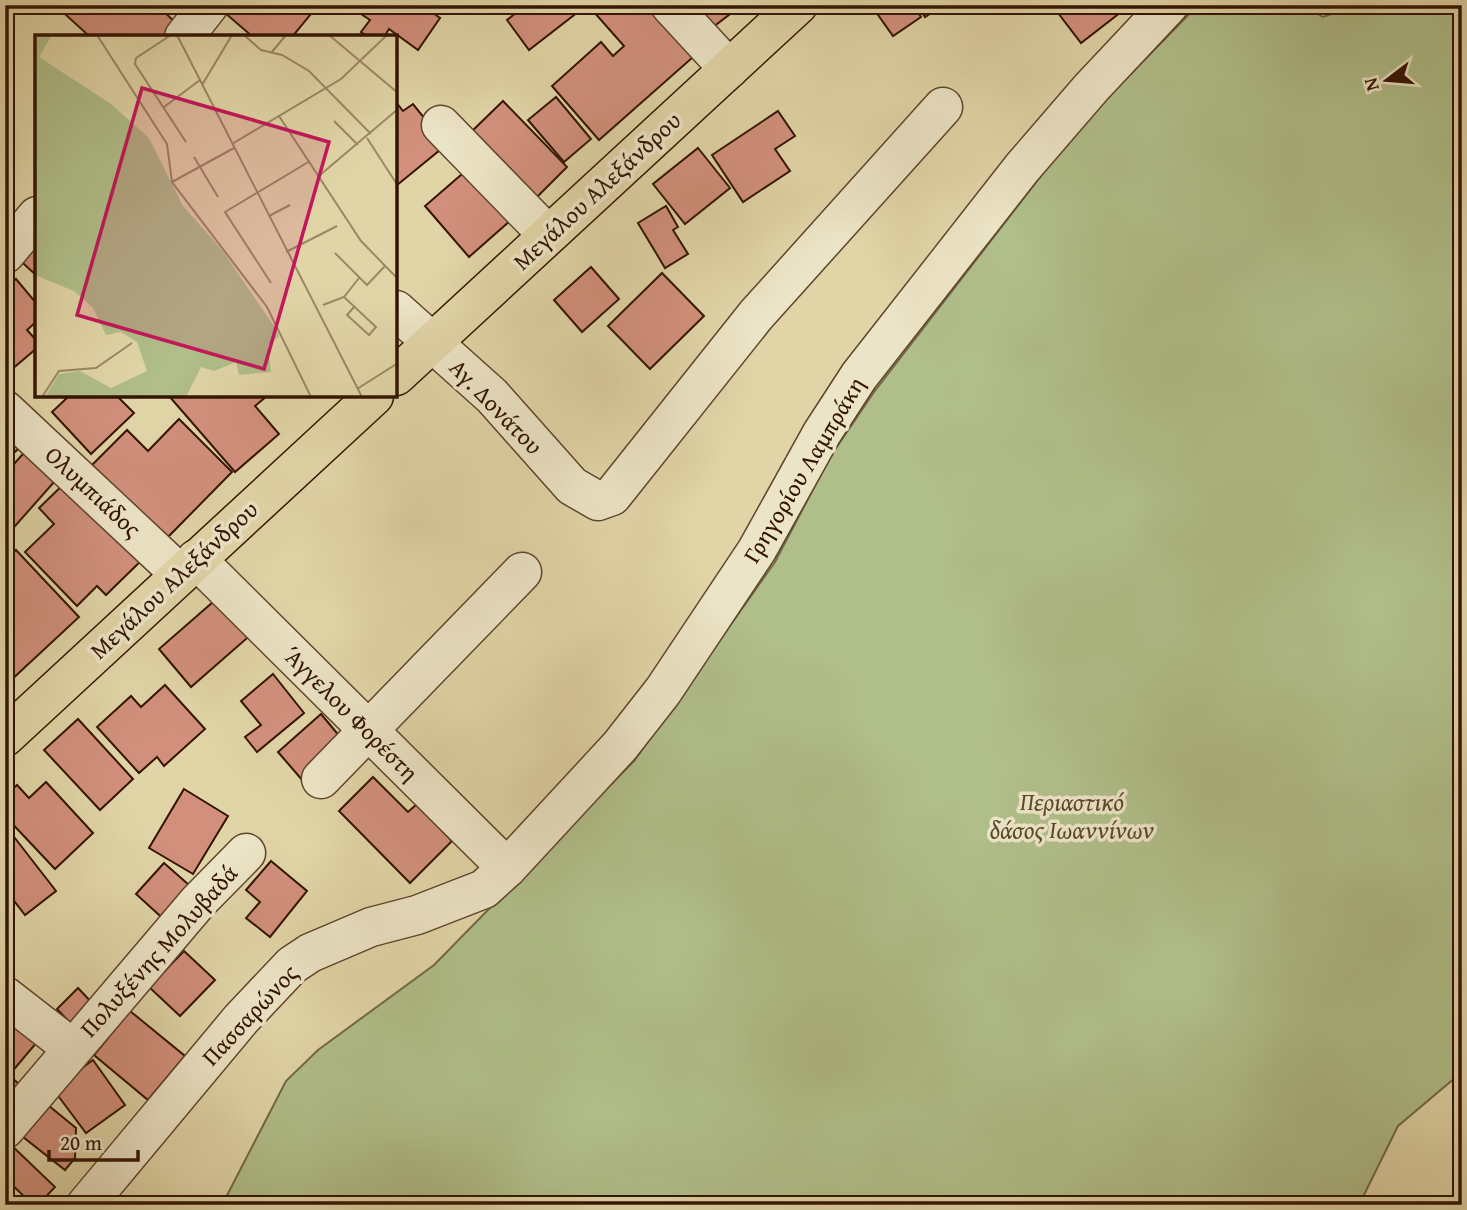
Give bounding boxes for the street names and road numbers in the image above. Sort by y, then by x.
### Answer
street label: Μεγάλου Αλεξάνδρου [505,103,689,278]
street label: Αγ. Δονάτου [442,351,551,463]
street label: Γρηγορίου Λαμπράκη [734,370,873,570]
street label: Ολυμπιάδος [37,438,149,546]
street label: Μεγάλου Αλεξάνδρου [82,492,266,667]
street label: Άγγελου Φορέστη [276,638,427,789]
street label: Πολυξένης Μολυβαδά [71,856,246,1045]
street label: Πασσαρώνος [193,956,306,1073]

